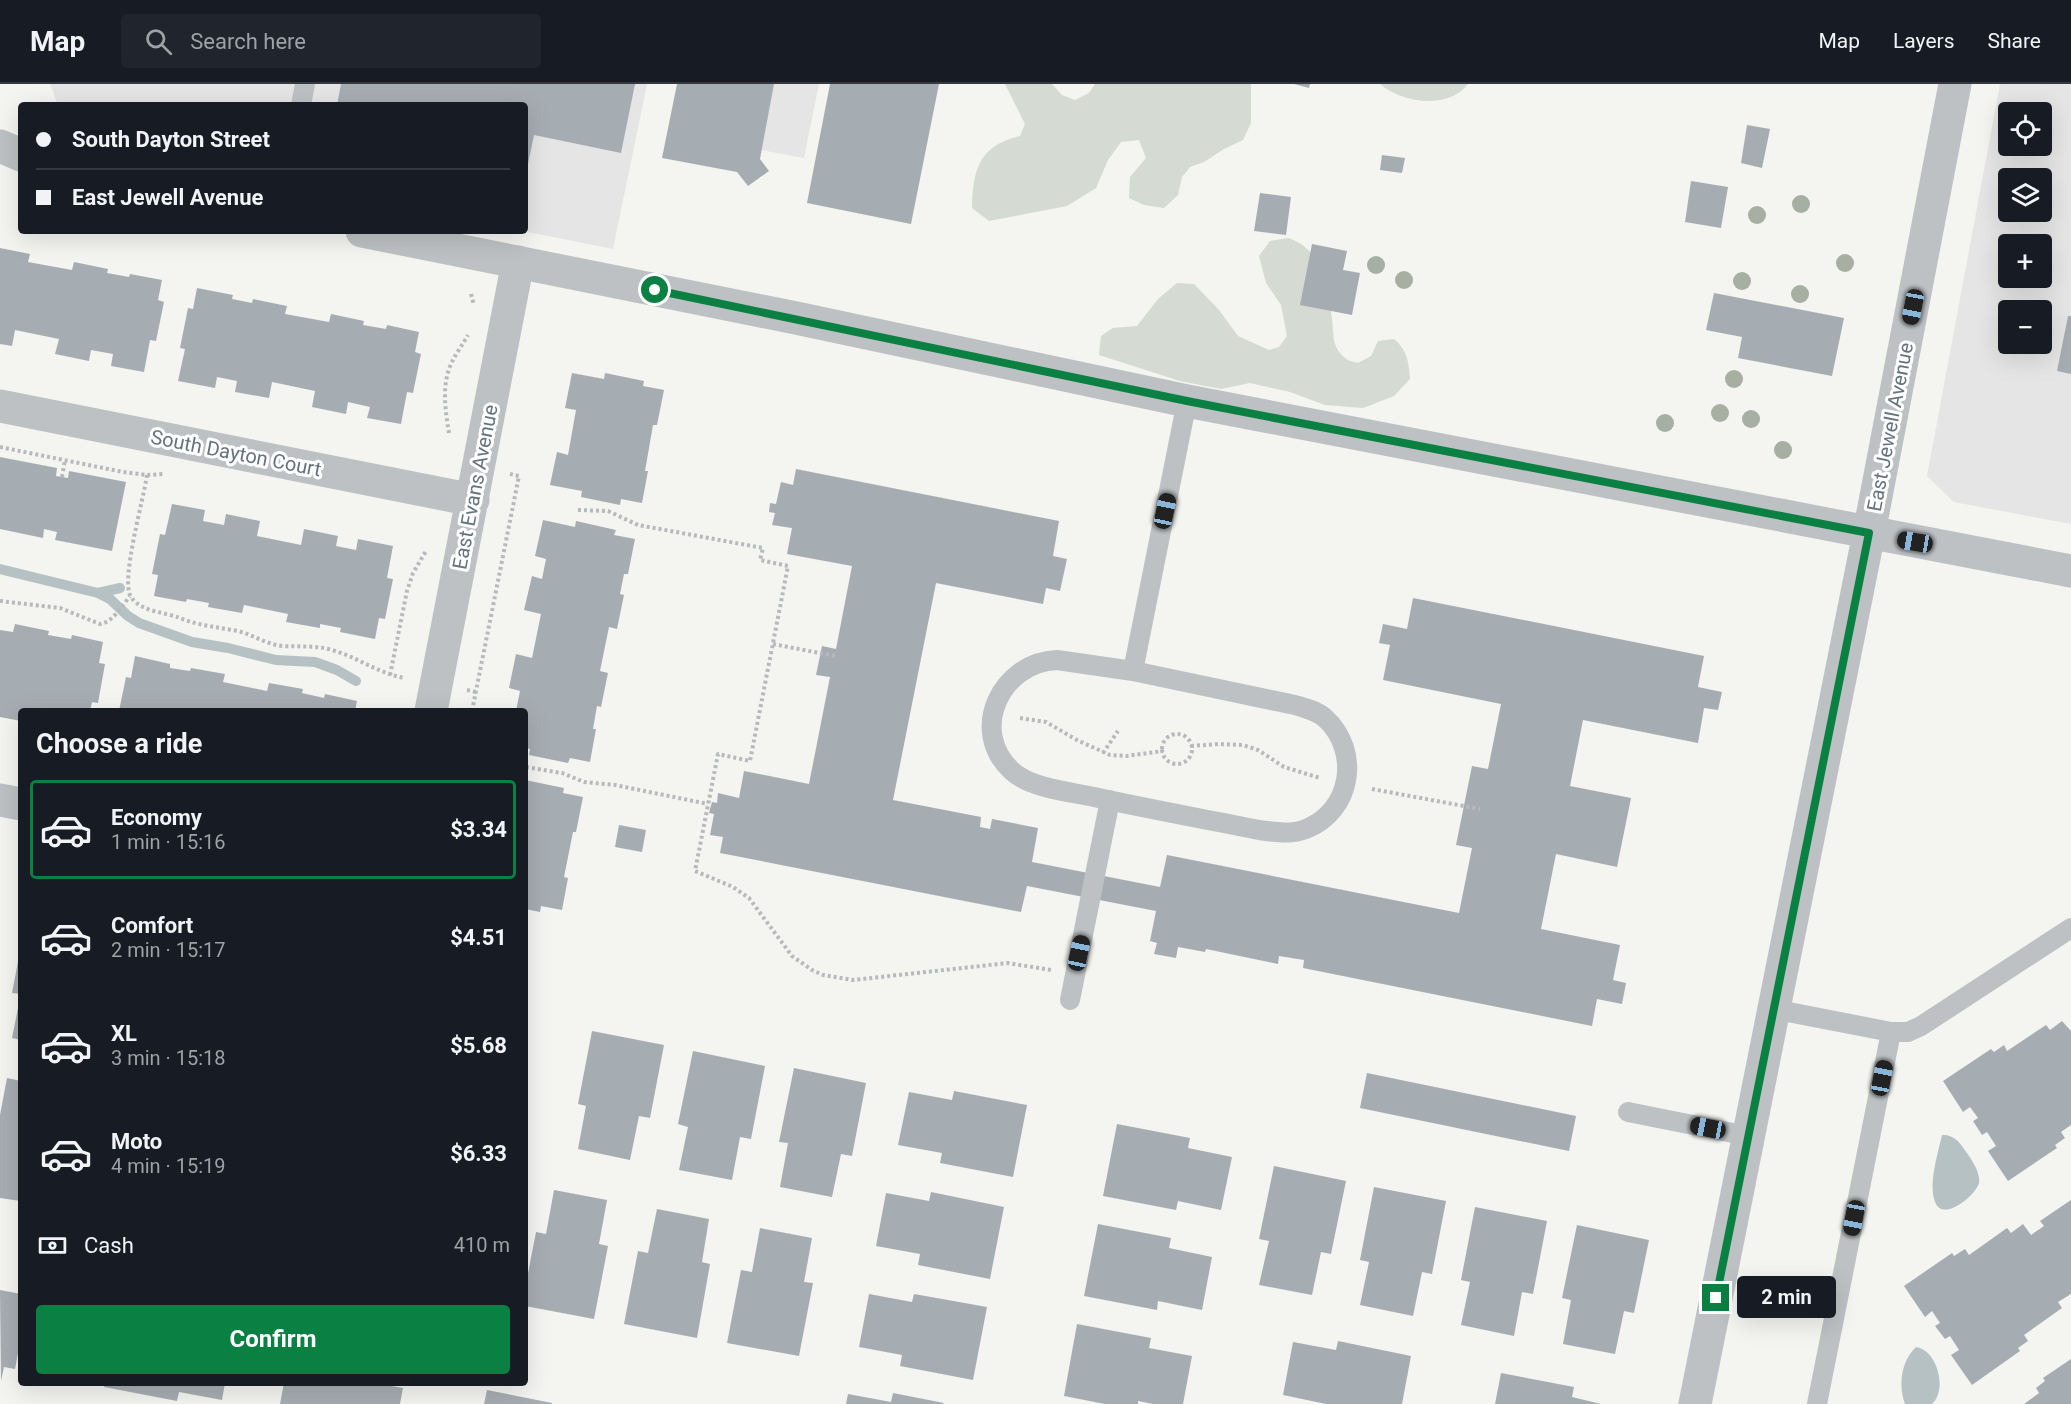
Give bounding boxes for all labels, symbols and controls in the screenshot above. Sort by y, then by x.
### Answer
search box [121,14,541,68]
text: Map [30,25,85,58]
icon: search [142,25,175,58]
text: Search here [190,29,306,54]
text: Map [1818,29,1860,53]
text: Layers [1893,29,1954,53]
text: Share [1987,29,2041,53]
map controls [1998,102,2052,354]
button: locate [1998,102,2052,156]
text: South Dayton Street [72,127,270,152]
button: layers [1998,168,2052,222]
text: East Jewell Avenue [72,185,263,210]
button: + [1998,234,2052,288]
route start [641,276,668,303]
car [1901,288,1925,326]
button: − [1998,300,2052,354]
street label: East Jewell Avenue [1862,341,1918,513]
street label: East Evans Avenue [447,403,503,571]
street label: South Dayton Court [149,425,323,481]
car [1152,492,1178,530]
car [1896,530,1934,554]
text: Choose a ride [36,728,202,760]
icon: car [39,803,93,857]
text: Economy [111,805,202,830]
text: $3.34 [450,817,507,842]
text: 1 min · 15:16 [111,830,226,854]
icon: car [39,911,93,965]
text: Comfort [111,913,193,938]
text: $4.51 [450,925,507,950]
car [1066,934,1092,972]
text: 2 min · 15:17 [111,938,226,962]
icon: car [39,1019,93,1073]
text: XL [111,1021,137,1046]
text: $5.68 [450,1033,507,1058]
text: 3 min · 15:18 [111,1046,226,1070]
car [1870,1059,1894,1097]
car [1689,1116,1727,1140]
icon: car [39,1127,93,1181]
text: Moto [111,1129,162,1154]
text: $6.33 [450,1141,507,1166]
text: 4 min · 15:19 [111,1154,226,1178]
car [1842,1199,1866,1237]
icon: cash [36,1229,69,1262]
text: Cash [84,1233,134,1258]
text: 410 m [454,1233,510,1257]
callout: 2 min [1737,1277,1836,1319]
route end [1702,1284,1729,1311]
text: 2 min [1761,1285,1812,1309]
button: Confirm [36,1305,510,1374]

